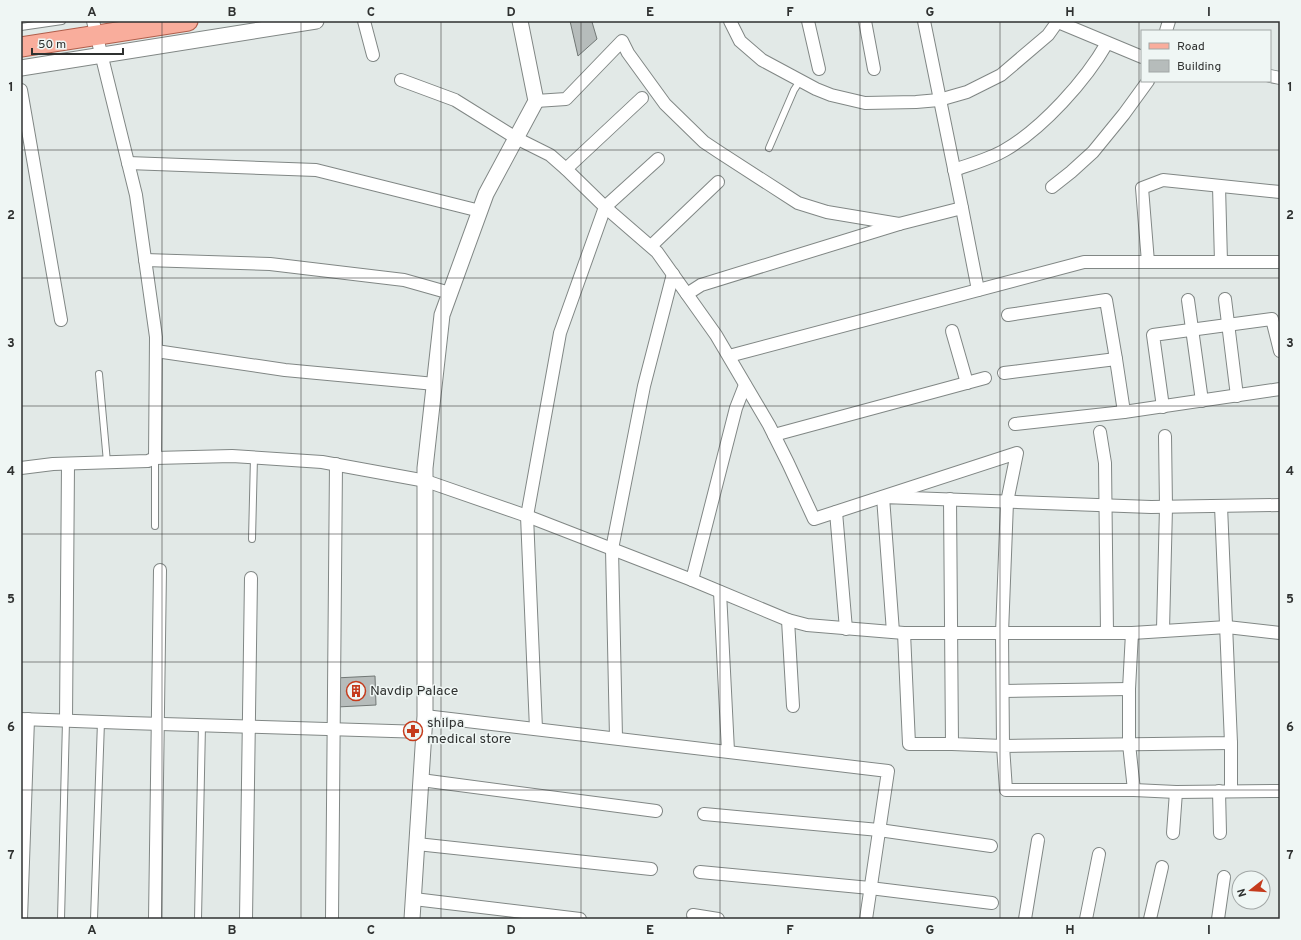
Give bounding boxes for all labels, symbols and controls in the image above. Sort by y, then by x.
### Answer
text: A [87,5,97,21]
text: B [228,5,237,21]
text: C [367,5,375,21]
text: D [506,5,516,21]
text: E [646,5,654,21]
text: F [786,5,794,21]
text: G [926,5,935,21]
text: H [1065,5,1075,21]
text: I [1207,5,1211,21]
scale bar [32,30,123,56]
legend [1141,30,1271,82]
text: 50 m [38,37,66,53]
text: Road [1177,39,1205,55]
text: Building [1177,59,1221,75]
text: 1 [8,80,14,96]
text: 1 [1287,80,1293,96]
text: 2 [7,208,15,224]
text: 2 [1286,208,1294,224]
text: 3 [7,336,15,352]
text: 3 [1286,336,1294,352]
text: 4 [7,464,15,480]
text: 4 [1286,464,1294,480]
text: 5 [7,592,15,608]
text: 5 [1286,592,1294,608]
building icon: Navdip Palace [345,680,367,702]
place label: Navdip Palace [370,683,458,700]
place label: shilpa medical store [427,715,511,748]
text: 6 [7,720,15,736]
pharmacy icon: shilpa medical store [402,720,424,742]
text: 6 [1286,720,1294,736]
text: 7 [8,848,15,864]
text: 7 [1287,848,1294,864]
north arrow [1231,870,1271,910]
text: N [1235,887,1250,898]
text: A [87,923,97,939]
text: B [228,923,237,939]
text: C [367,923,375,939]
text: D [506,923,516,939]
text: E [646,923,654,939]
text: F [786,923,794,939]
text: G [926,923,935,939]
text: H [1065,923,1075,939]
text: I [1207,923,1211,939]

